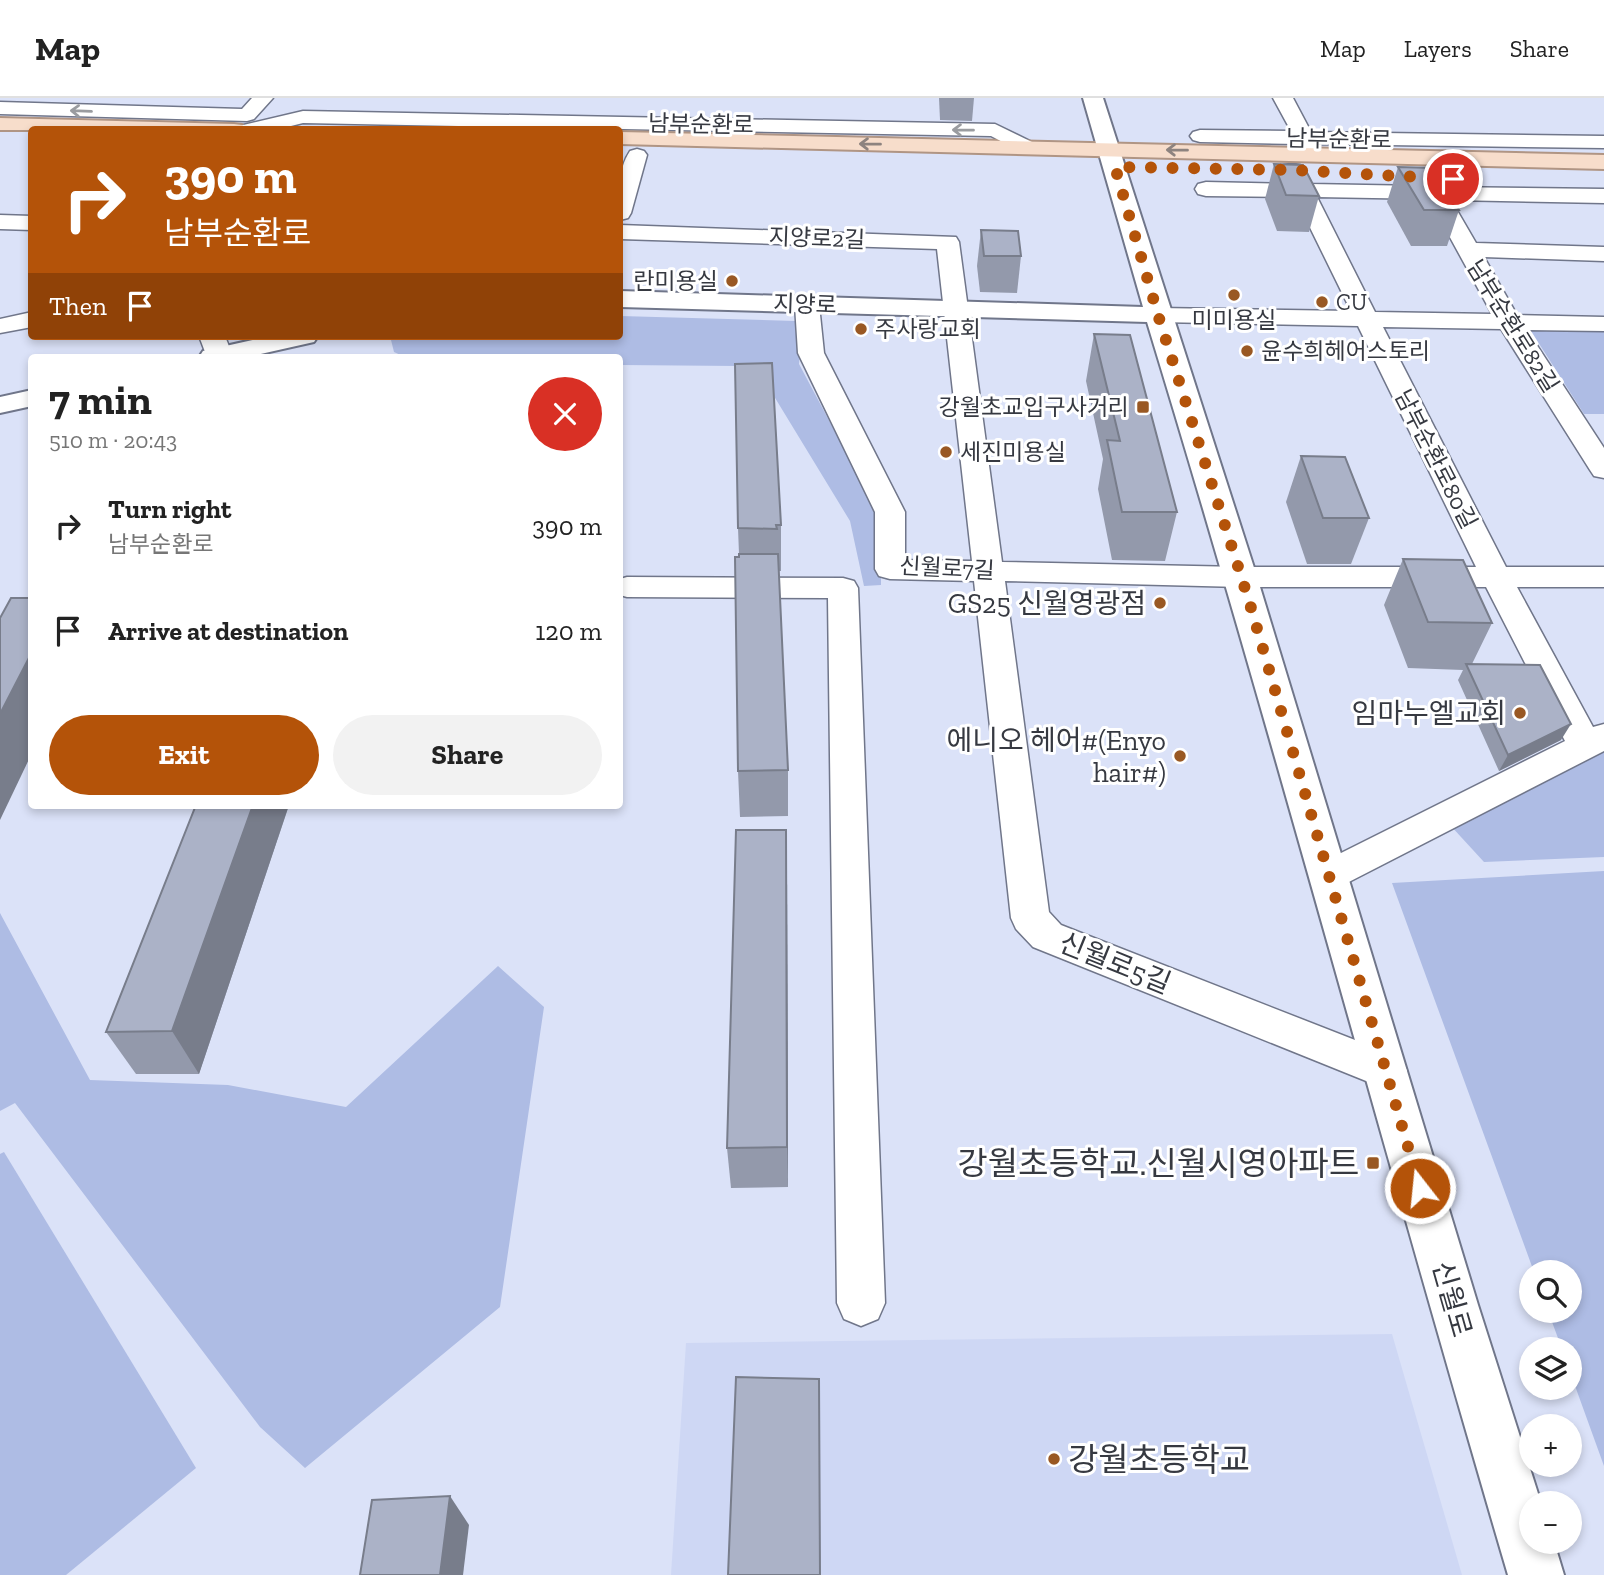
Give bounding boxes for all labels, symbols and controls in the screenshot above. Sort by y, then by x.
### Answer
text: Map [35,29,100,68]
text: Map [1320,34,1366,63]
text: Layers [1404,34,1472,63]
text: Share [1510,34,1569,63]
one-way arrow [70,104,93,117]
street label: 남부순환로 [648,109,754,139]
one-way arrow [952,123,975,136]
street label: 남부순환로 [1286,124,1392,154]
one-way arrow [859,137,882,150]
one-way arrow [1166,143,1189,157]
text: 390 m [164,147,297,206]
pin [1423,149,1483,209]
icon: right [49,154,140,245]
icon: arrive [1434,160,1472,198]
text: 남부순환로 [164,214,311,252]
street label: 지양로2길 [768,222,866,254]
street label: 남부순환로82길 [1461,254,1565,398]
place label: 란미용실 [633,267,718,295]
marker: 란미용실 [724,273,740,289]
icon: arrive [121,287,159,325]
marker: 미미용실 [1226,287,1242,303]
place label: CU [1336,288,1367,316]
street label: 지양로 [773,289,837,319]
text: Then [49,290,107,322]
marker: CU [1314,294,1330,310]
place label: 미미용실 [1192,306,1276,334]
place label: 주사랑교회 [875,315,981,343]
marker: 주사랑교회 [853,321,869,337]
place label: 윤수희헤어스토리 [1261,337,1430,365]
marker: 윤수희헤어스토리 [1239,343,1255,359]
text: 7 min [49,374,152,425]
button: close [528,377,602,451]
street label: 남부순환로80길 [1389,385,1483,533]
place label: 강월초교입구사거리 [939,393,1129,421]
marker: 강월초교입구사거리 [1135,399,1151,415]
text: 510 m · 20:43 [49,426,177,454]
place label: 세진미용실 [960,438,1066,466]
marker: 세진미용실 [938,444,954,460]
text: Turn right [108,493,231,525]
icon: right [49,507,87,545]
text: 390 m [532,510,602,542]
text: 남부순환로 [108,530,214,558]
street label: 신월로7길 [899,552,995,584]
place label: GS25 신월영광점 [948,587,1146,620]
marker: GS25 신월영광점 [1152,595,1168,611]
icon: arrive [49,612,87,650]
text: Arrive at destination [108,615,348,647]
text: 120 m [535,615,602,647]
place label: 임마누엘교회 [1351,697,1506,730]
marker: 임마누엘교회 [1512,705,1528,721]
button: Exit [49,715,319,795]
button: Share [333,715,602,795]
place label: 에니오 헤어#(Enyo hair#) [946,724,1166,789]
marker: 에니오 헤어#(Enyo hair#) [1172,748,1188,764]
street label: 신월로5길 [1054,926,1176,1000]
place label: 강월초등학교.신월시영아파트 [957,1144,1359,1183]
position arrow [1383,1151,1457,1225]
marker: 강월초등학교.신월시영아파트 [1365,1155,1381,1171]
street label: 신월로 [1425,1257,1479,1341]
map controls [1519,1260,1582,1554]
button: search [1519,1260,1582,1323]
button: layers [1519,1337,1582,1400]
button: + [1519,1414,1582,1477]
place label: 강월초등학교 [1068,1440,1250,1479]
marker: 강월초등학교 [1046,1451,1062,1467]
button: − [1519,1491,1582,1554]

